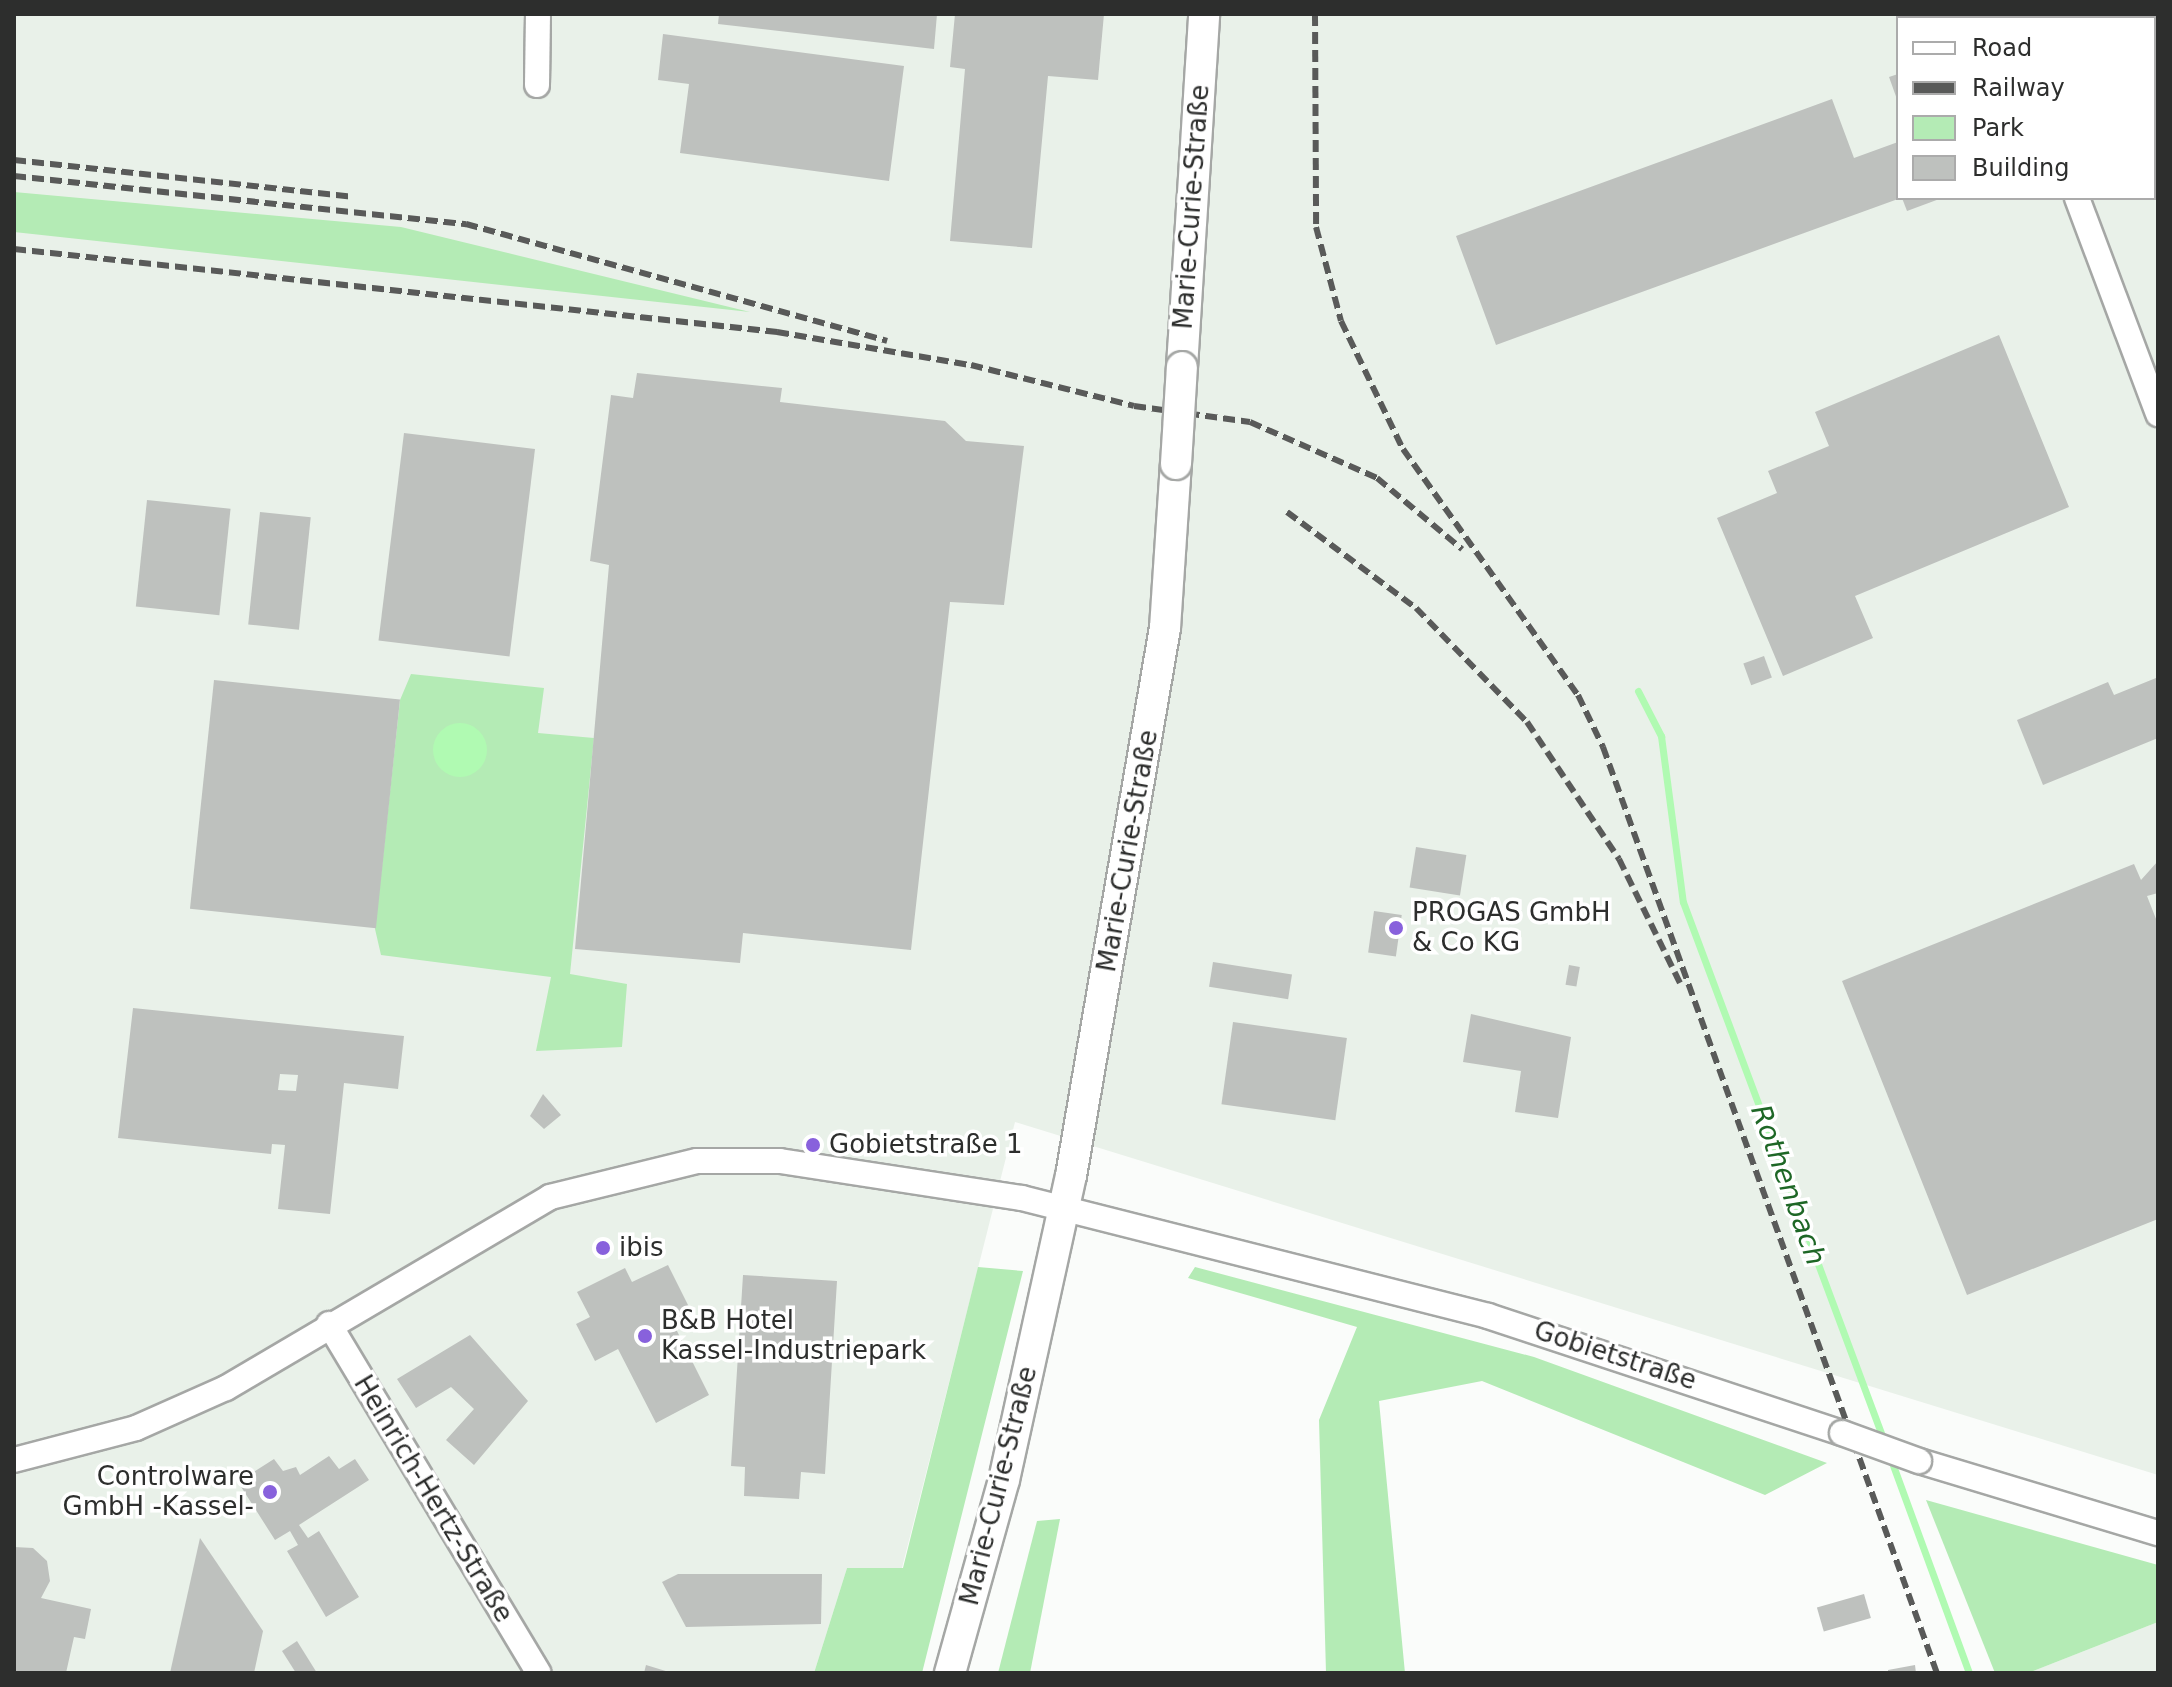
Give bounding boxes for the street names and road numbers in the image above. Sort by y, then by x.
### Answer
street label: Marie-Curie-Straße [1168,84,1216,330]
street label: Marie-Curie-Straße [1091,728,1165,974]
street label: Gobietstraße [1530,1315,1700,1397]
street label: Marie-Curie-Straße [954,1363,1044,1609]
street label: Heinrich-Hertz-Straße [347,1370,519,1628]

